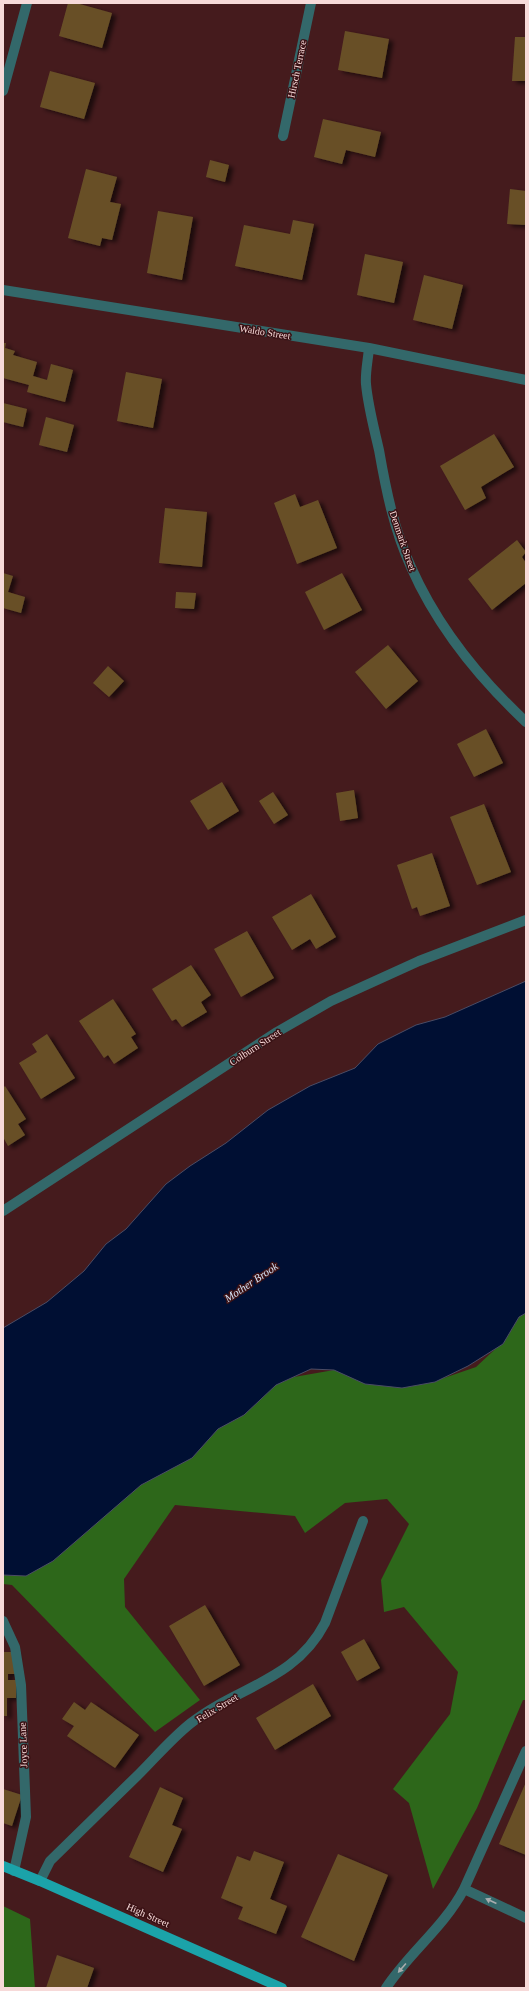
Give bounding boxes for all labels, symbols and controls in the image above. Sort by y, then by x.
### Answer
street label: Hirsch Terrace [286,39,309,99]
street label: Waldo Street [239,323,292,342]
street label: Denmark Street [388,509,419,573]
street label: Colburn Street [227,1026,283,1068]
water label: Mother Brook [221,1259,281,1305]
street label: Felix Street [194,1691,240,1725]
street label: Joyce Lane [17,1722,29,1768]
one-way arrow [485,1898,496,1904]
street label: High Street [125,1901,171,1929]
one-way arrow [398,1963,407,1972]

